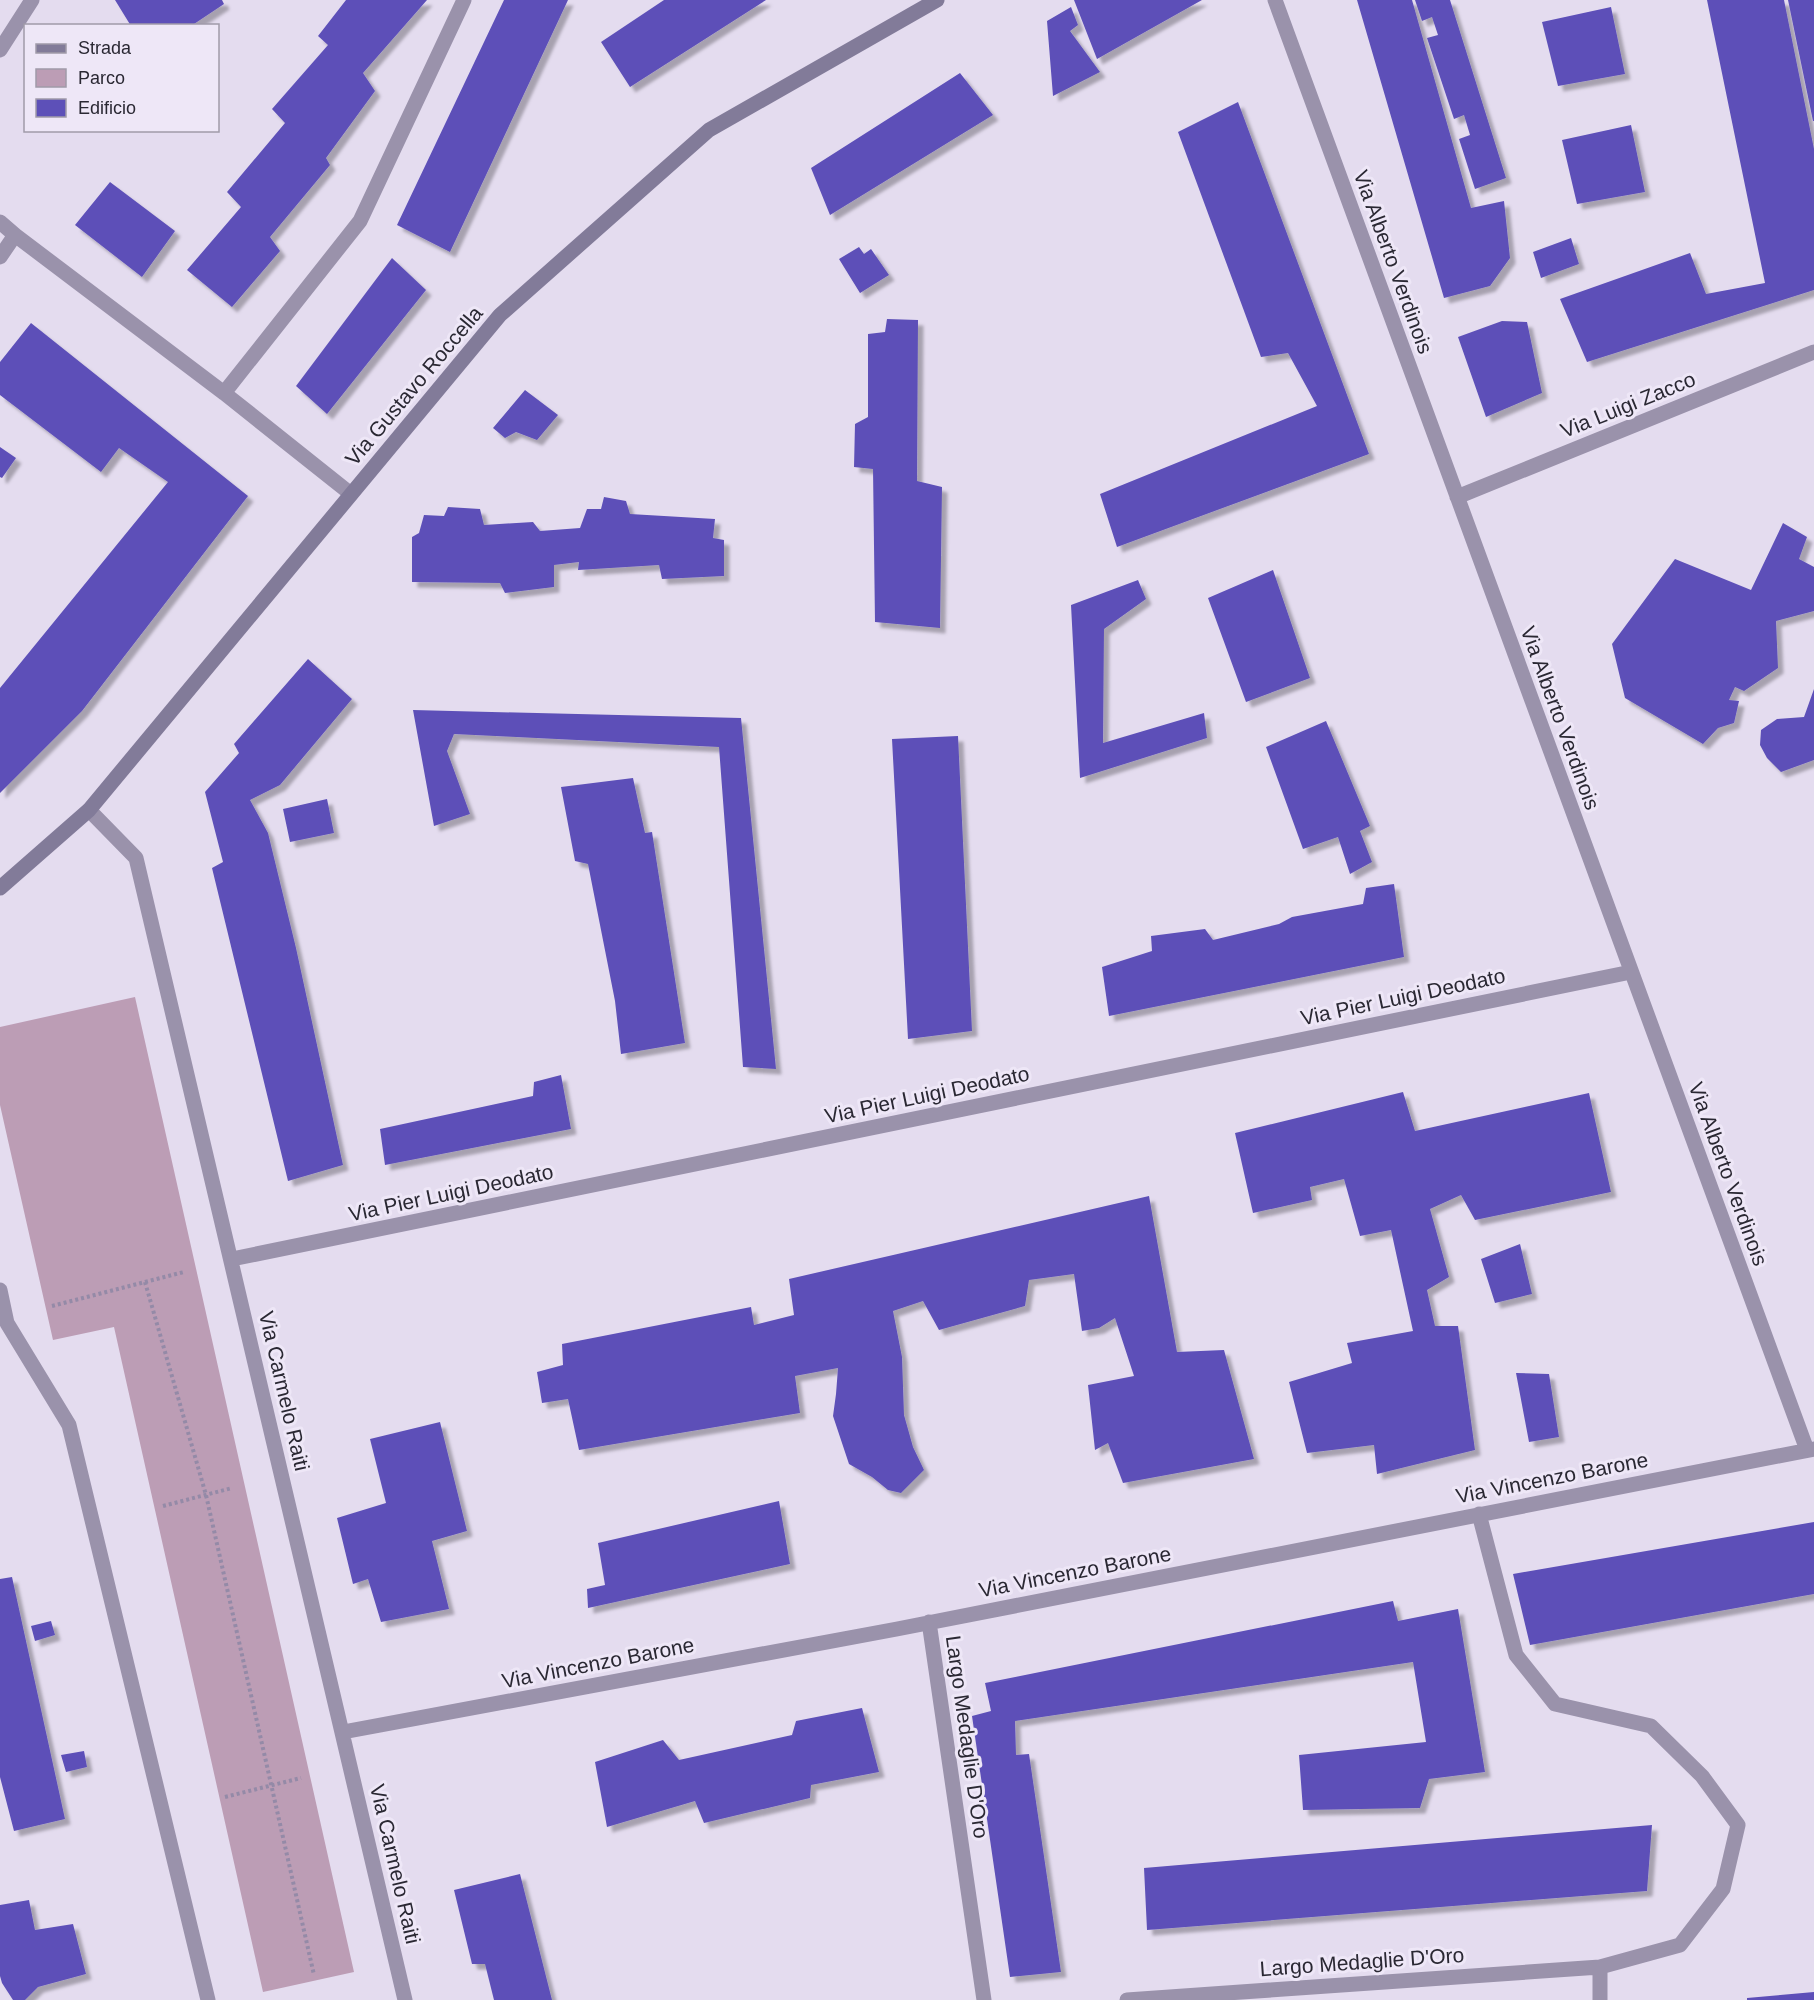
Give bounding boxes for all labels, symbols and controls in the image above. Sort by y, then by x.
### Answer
legend [24,24,219,132]
text: Strada [78,38,132,58]
text: Parco [78,68,125,88]
text: Edificio [78,98,136,118]
street label: Via Alberto Verdinois [1350,167,1437,357]
street label: Via Gustavo Roccella [340,301,487,470]
street label: Via Luigi Zacco [1557,367,1699,442]
street label: Via Alberto Verdinois [1517,623,1604,813]
street label: Via Pier Luigi Deodato [1298,964,1507,1029]
street label: Via Pier Luigi Deodato [822,1062,1031,1127]
street label: Via Alberto Verdinois [1685,1079,1772,1269]
street label: Via Pier Luigi Deodato [346,1160,555,1225]
street label: Via Carmelo Raiti [255,1309,314,1473]
street label: Via Vincenzo Barone [1454,1448,1650,1507]
street label: Via Vincenzo Barone [977,1542,1173,1601]
street label: Via Vincenzo Barone [500,1633,696,1692]
street label: Largo Medaglie D'Oro [942,1634,993,1840]
street label: Via Carmelo Raiti [366,1782,425,1946]
street label: Largo Medaglie D'Oro [1259,1943,1465,1980]

